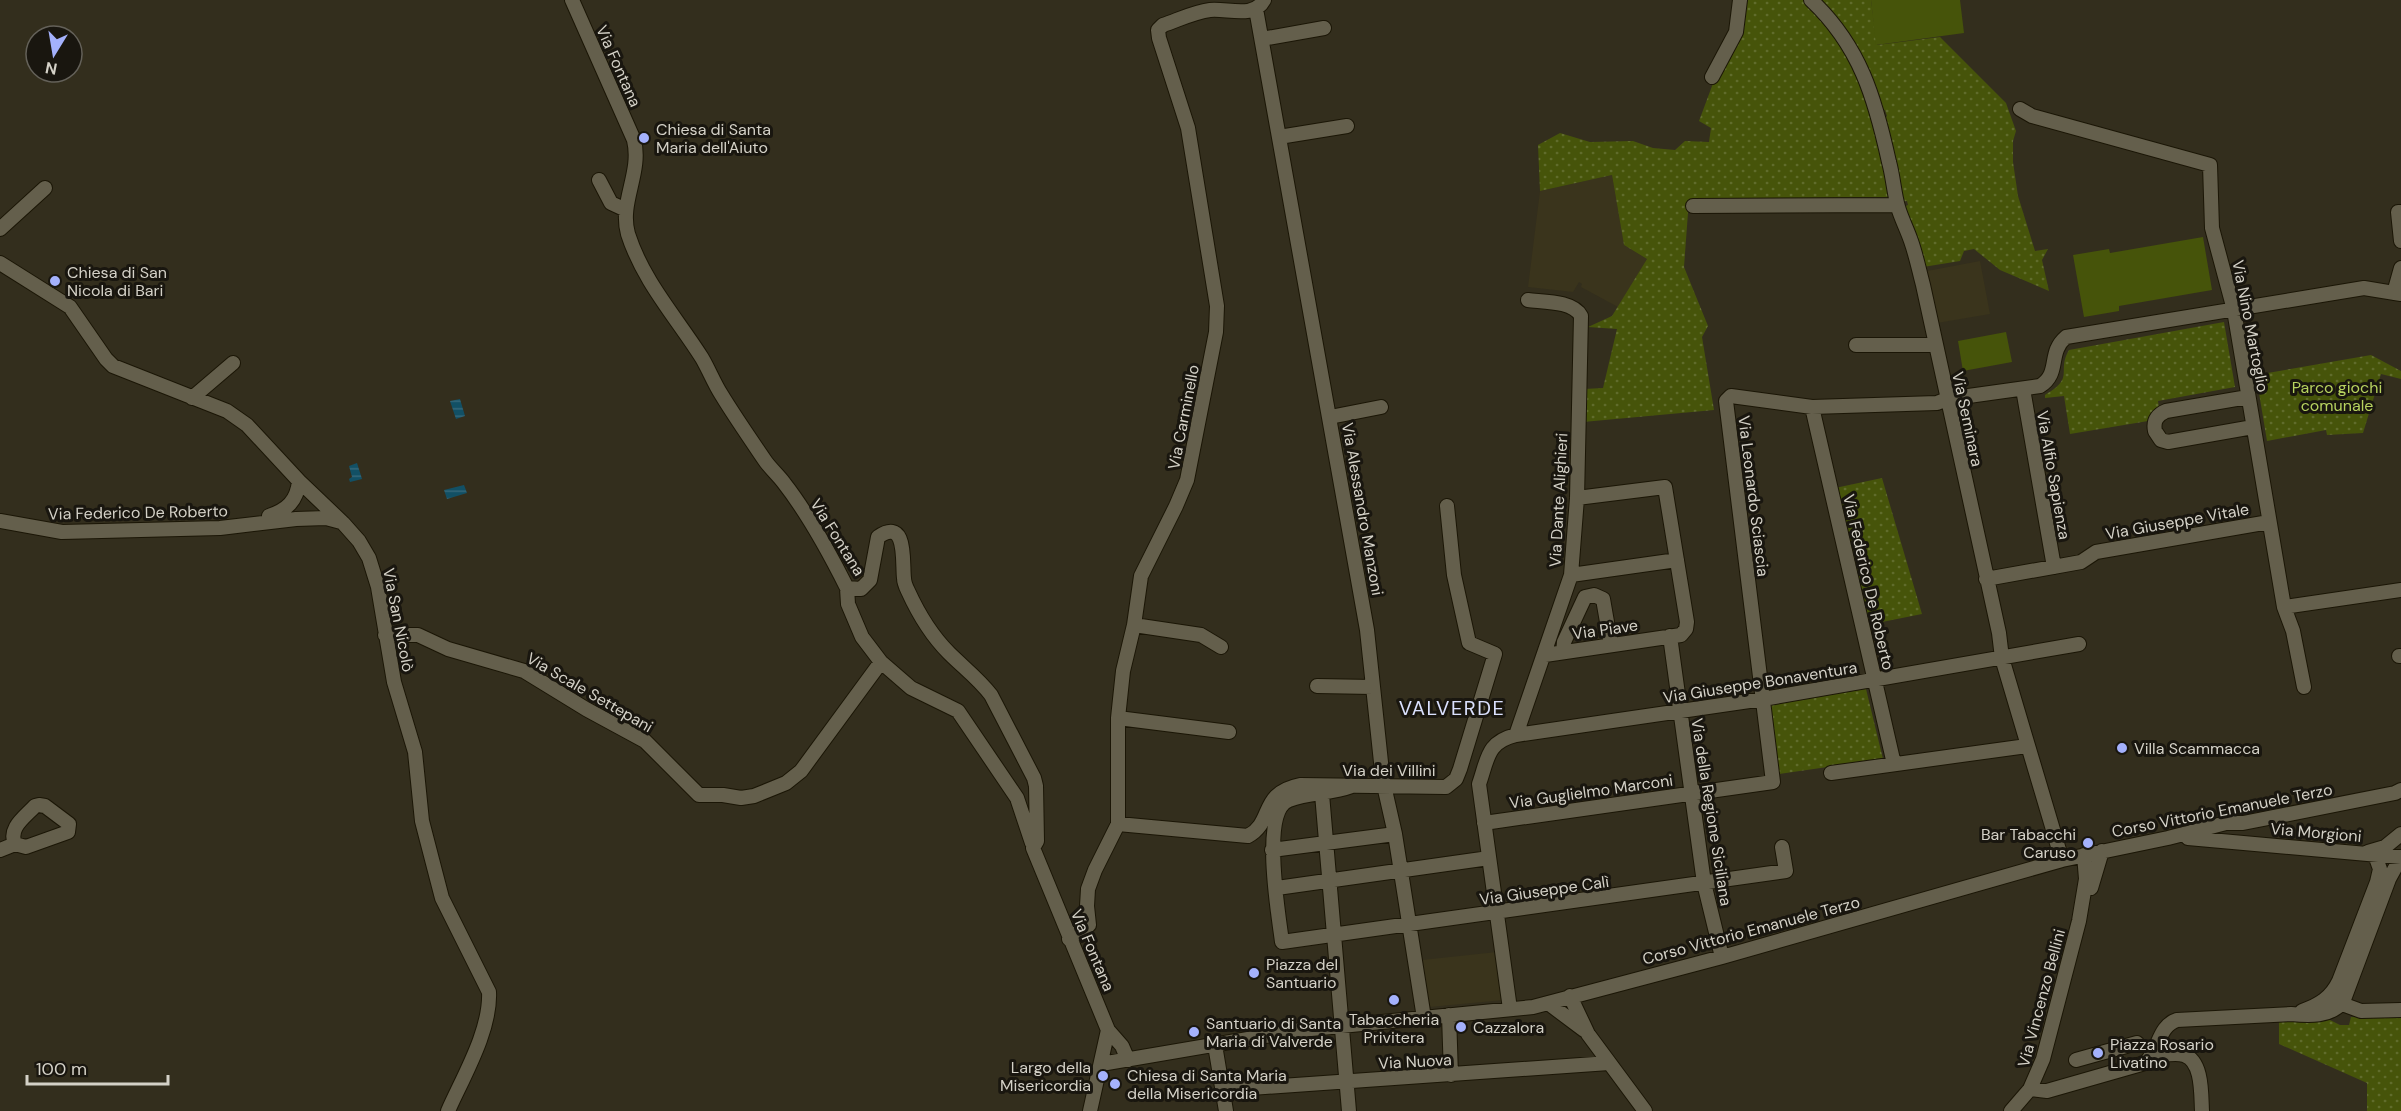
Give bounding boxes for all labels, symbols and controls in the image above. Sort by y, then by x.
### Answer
street label: Via Fontana [591,22,646,110]
north arrow [24,24,84,84]
text: N [44,57,59,80]
place label: Chiesa di Santa Maria dell'Aiuto [656,119,771,158]
marker: Chiesa di Santa Maria dell'Aiuto [637,131,651,145]
street label: Via Nino Martoglio [2227,258,2274,394]
place label: Chiesa di San Nicola di Bari [67,262,167,301]
marker: Chiesa di San Nicola di Bari [48,274,62,288]
street label: Via Carminello [1163,363,1204,471]
street label: Via Seminara [1947,370,1988,468]
park label: Parco giochi comunale [2292,377,2382,416]
street label: Via Alfio Sapienza [2032,409,2075,541]
street label: Via Leonardo Sciascia [1733,414,1774,578]
street label: Via Alessandro Manzoni [1337,421,1388,597]
street label: Via Dante Alighieri [1544,432,1573,568]
street label: Via Federico De Roberto [1838,492,1899,672]
street label: Via Fontana [806,495,870,580]
street label: Via Giuseppe Vitale [2104,499,2250,544]
street label: Via Federico De Roberto [48,500,228,525]
street label: Via San Nicolò [378,566,419,674]
street label: Via Piave [1571,614,1639,644]
street label: Via Scale Settepani [523,648,657,737]
street label: Via Giuseppe Bonaventura [1662,657,1859,708]
district label: VALVERDE [1399,695,1505,721]
street label: Via della Regione Siciliana [1686,717,1737,907]
place label: Villa Scammacca [2134,738,2260,759]
marker: Villa Scammacca [2115,741,2129,755]
street label: Via dei Villini [1342,760,1436,781]
street label: Via Guglielmo Marconi [1508,770,1674,813]
street label: Corso Vittorio Emanuele Terzo [2110,779,2334,842]
street label: Via Morgioni [2269,818,2362,847]
place label: Bar Tabacchi Caruso [1981,824,2076,863]
marker: Bar Tabacchi Caruso [2081,836,2095,850]
street label: Via Giuseppe Calì [1478,871,1611,910]
street label: Corso Vittorio Emanuele Terzo [1640,891,1862,970]
street label: Via Fontana [1066,906,1119,994]
street label: Via Vincenzo Bellini [2013,927,2070,1070]
place label: Piazza del Santuario [1266,954,1338,993]
marker: Piazza del Santuario [1247,966,1261,980]
marker: Tabaccheria Privitera [1387,993,1401,1007]
place label: Tabaccheria Privitera [1349,1009,1439,1048]
place label: Santuario di Santa Maria di Valverde [1206,1013,1341,1052]
place label: Cazzalora [1473,1017,1544,1038]
marker: Cazzalora [1454,1020,1468,1034]
marker: Santuario di Santa Maria di Valverde [1187,1025,1201,1039]
place label: Piazza Rosario Livatino [2110,1034,2214,1073]
marker: Piazza Rosario Livatino [2091,1046,2105,1060]
scale bar [27,1048,168,1086]
street label: Via Nuova [1378,1049,1452,1074]
text: 100 m [36,1057,87,1081]
place label: Largo della Misericordia [1000,1057,1091,1096]
place label: Chiesa di Santa Maria della Misericordia [1127,1065,1287,1104]
marker: Largo della Misericordia [1096,1069,1110,1083]
marker: Chiesa di Santa Maria della Misericordia [1108,1077,1122,1091]

